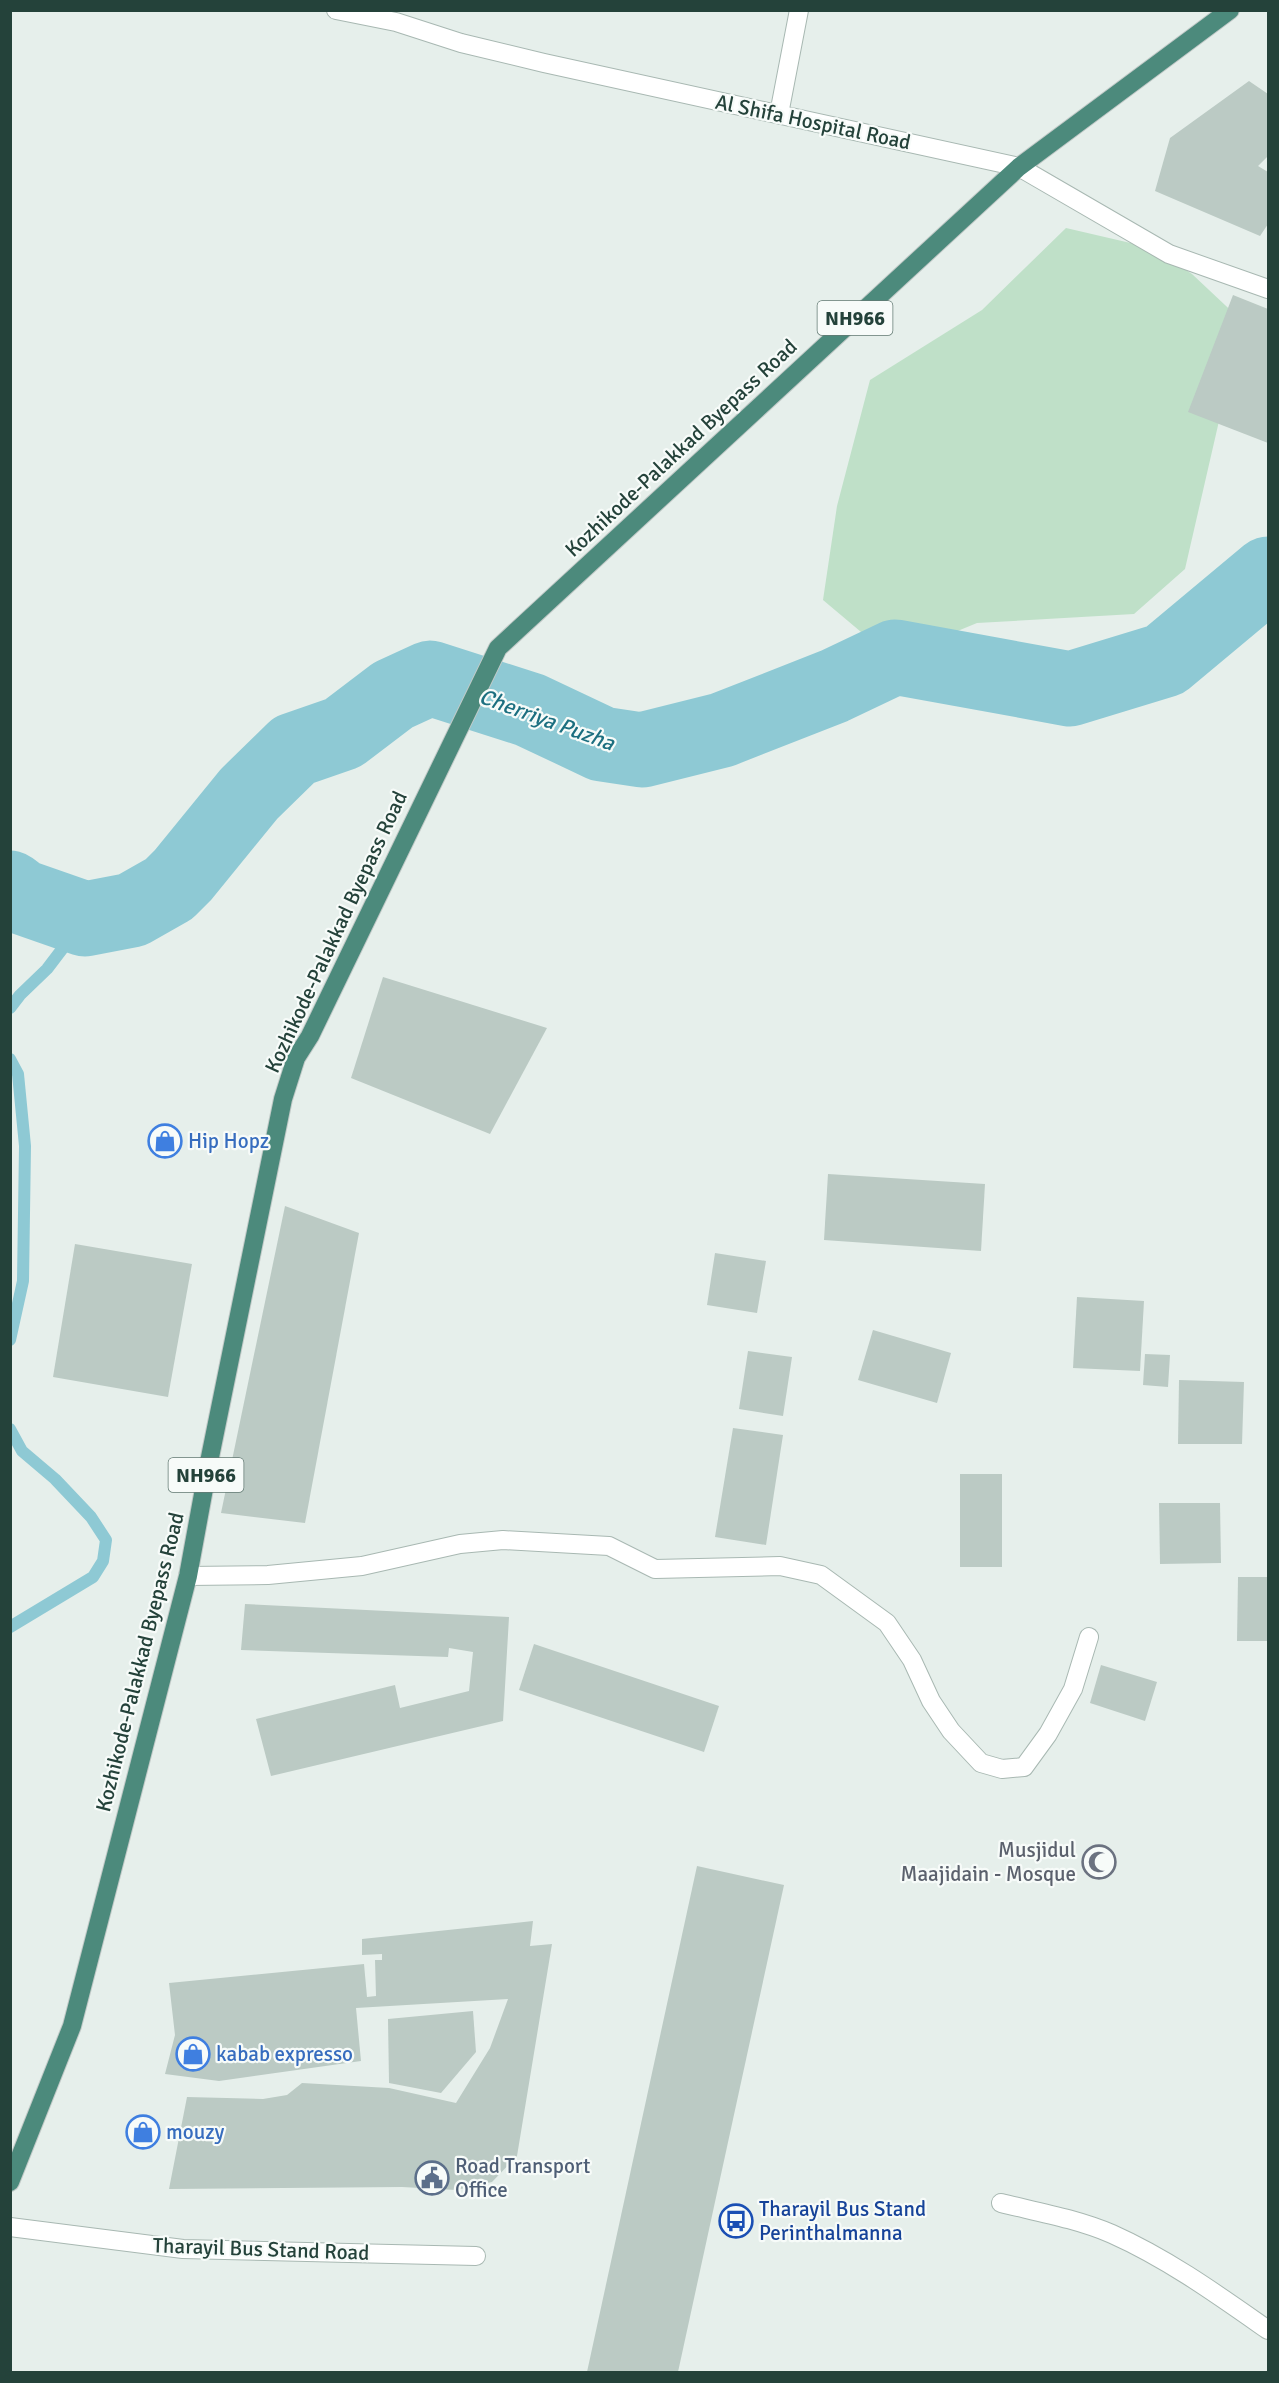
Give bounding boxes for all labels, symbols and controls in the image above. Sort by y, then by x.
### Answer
street label: Al Shifa Hospital Road [713,89,913,155]
road number: NH966 [818,301,892,335]
street label: Kozhikode-Palakkad Byepass Road [560,334,802,562]
water label: Cherriya Puzha [476,683,619,757]
street label: Kozhikode-Palakkad Byepass Road [259,787,413,1077]
shop icon: Hip Hopz [147,1123,183,1159]
place label: Hip Hopz [188,1128,269,1154]
road number: NH966 [168,1458,244,1492]
street label: Kozhikode-Palakkad Byepass Road [90,1510,190,1814]
place label: Musjidul Maajidain - Mosque [901,1837,1076,1887]
mosque icon: Musjidul Maajidain - Mosque [1081,1844,1117,1880]
shop icon: kabab expresso [175,2036,211,2072]
place label: kabab expresso [216,2041,353,2067]
shop icon: mouzy [125,2114,161,2150]
place label: mouzy [166,2119,225,2145]
place label: Road Transport Office [455,2153,590,2203]
public building icon: Road Transport Office [414,2160,450,2196]
place label: Tharayil Bus Stand Perinthalmanna [759,2196,926,2246]
bus stop icon: Tharayil Bus Stand Perinthalmanna [718,2203,754,2239]
street label: Tharayil Bus Stand Road [152,2232,370,2266]

